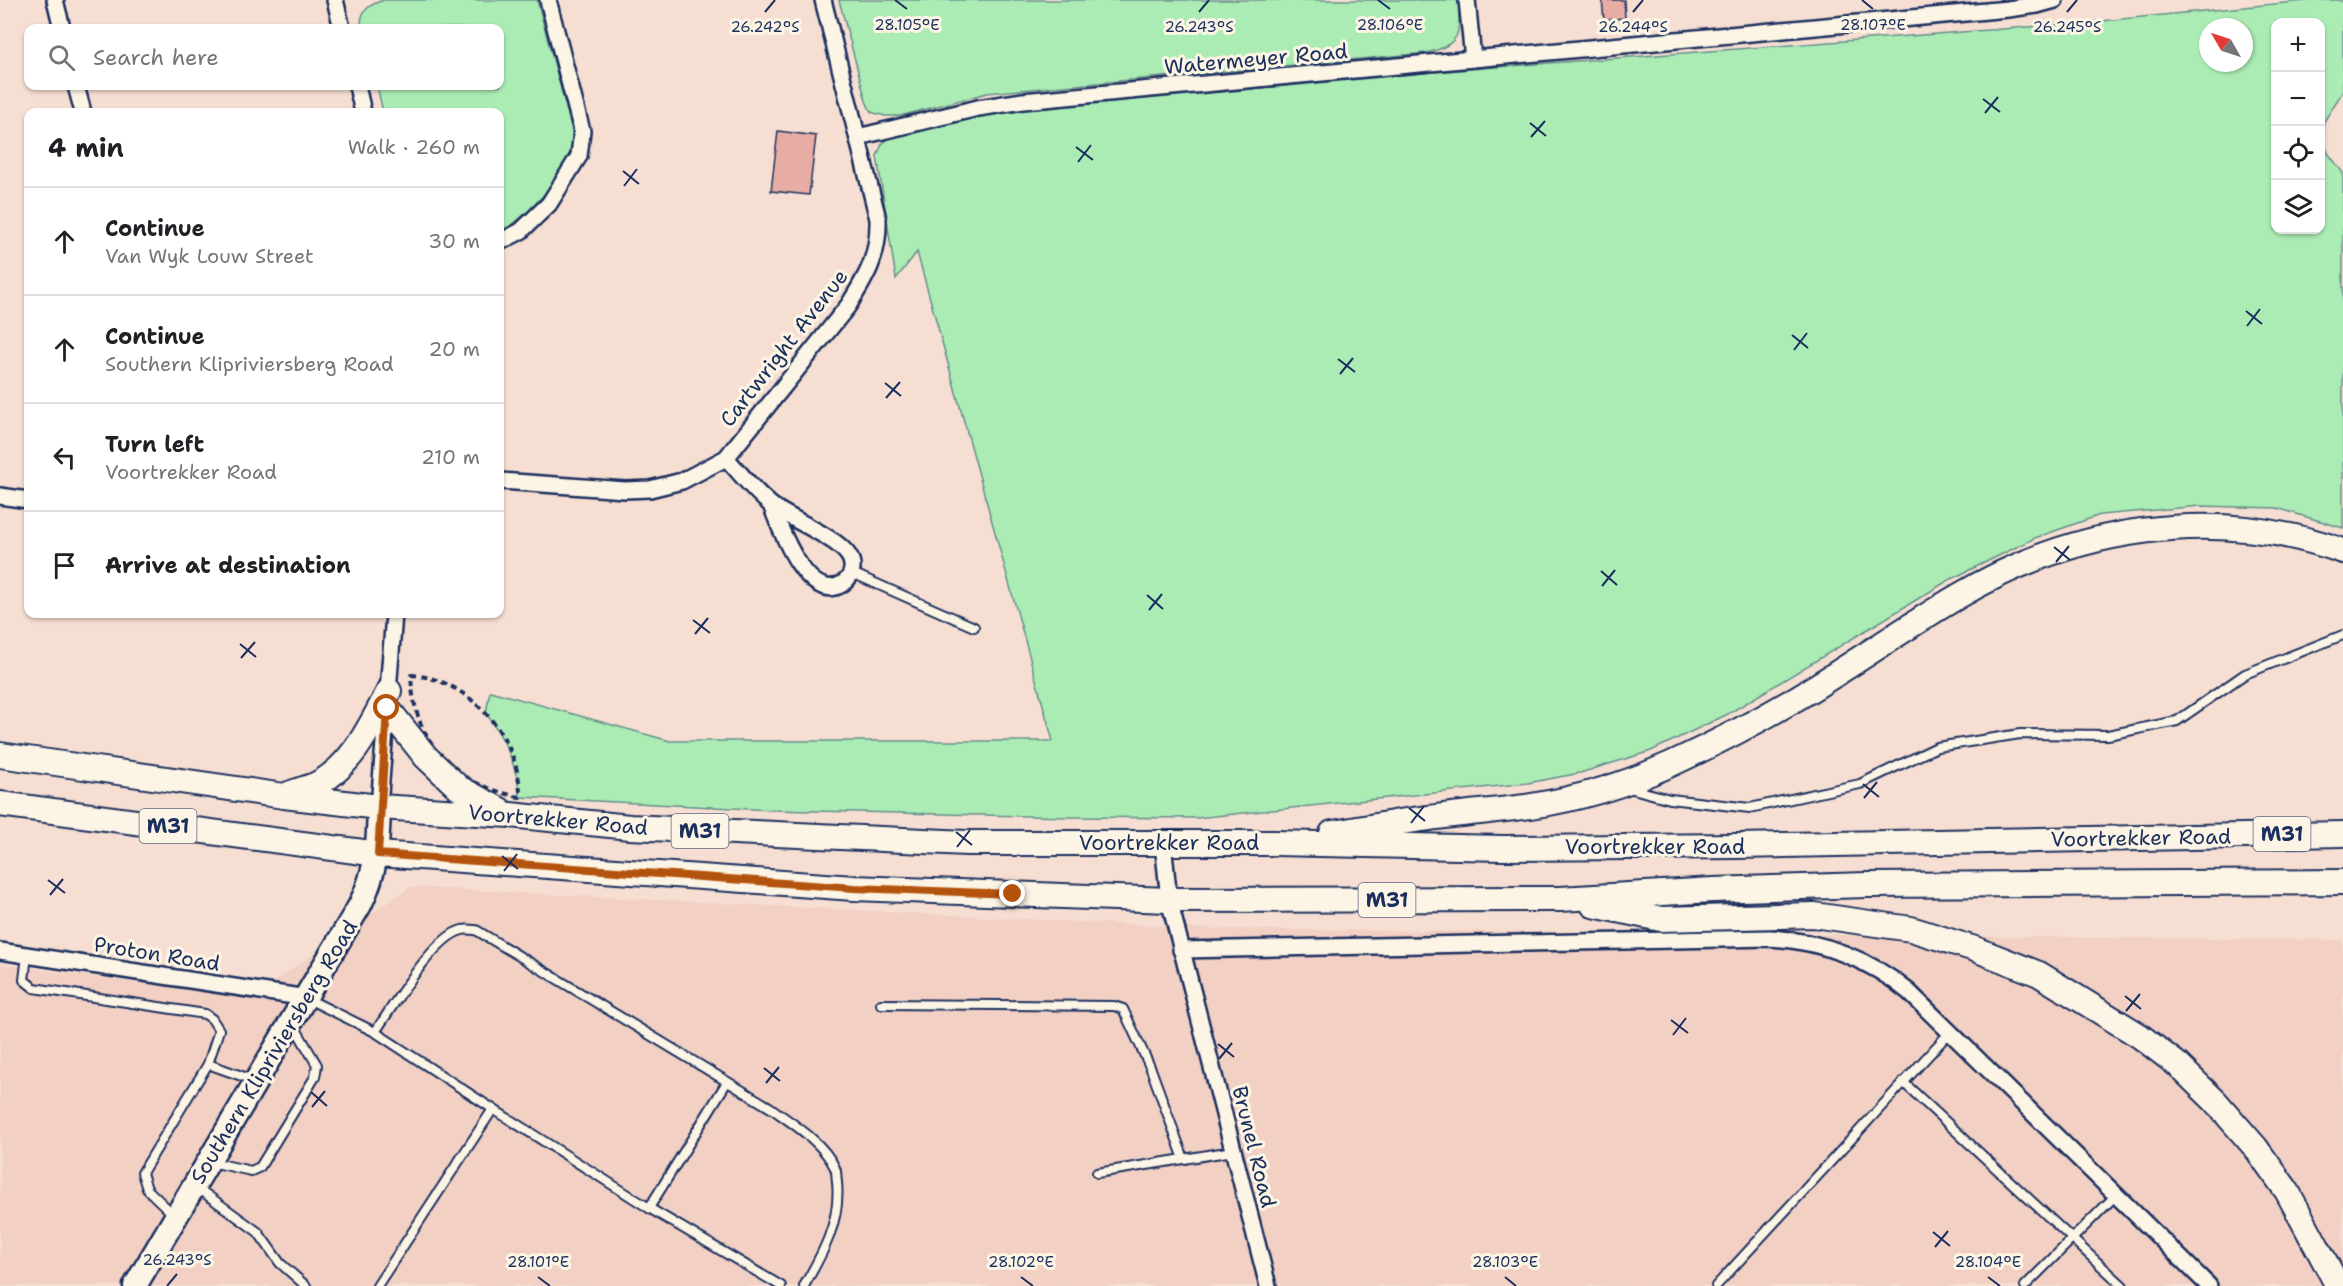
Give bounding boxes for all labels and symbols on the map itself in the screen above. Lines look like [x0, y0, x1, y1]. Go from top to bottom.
text: 28.105°E [874, 15, 940, 35]
text: 28.106°E [1357, 15, 1423, 35]
text: 28.107°E [1840, 15, 1906, 35]
text: 26.242°S [730, 17, 800, 37]
text: 26.243°S [1164, 17, 1234, 37]
text: 26.244°S [1598, 17, 1668, 37]
text: 26.245°S [2033, 17, 2101, 37]
north arrow [2199, 18, 2253, 72]
street label: Watermeyer Road [1163, 37, 1349, 81]
street label: Cartwright Avenue [714, 263, 854, 433]
route start [373, 694, 399, 720]
street label: Voortrekker Road [467, 798, 649, 842]
road number: M31 [140, 809, 196, 843]
road number: M31 [672, 814, 728, 848]
road number: M31 [2254, 817, 2310, 851]
street label: Voortrekker Road [2050, 822, 2232, 854]
street label: Voortrekker Road [1079, 829, 1259, 857]
street label: Voortrekker Road [1565, 833, 1745, 861]
route end [999, 880, 1025, 906]
road number: M31 [1358, 883, 1416, 917]
street label: Southern Klipriviersberg Road [184, 915, 364, 1189]
street label: Proton Road [92, 930, 222, 978]
street label: Brunel Road [1225, 1083, 1283, 1211]
text: 26.243°S [142, 1250, 212, 1270]
text: 28.101°E [507, 1252, 569, 1272]
text: 28.102°E [988, 1252, 1054, 1272]
text: 28.103°E [1472, 1252, 1538, 1272]
text: 28.104°E [1955, 1252, 2021, 1272]

